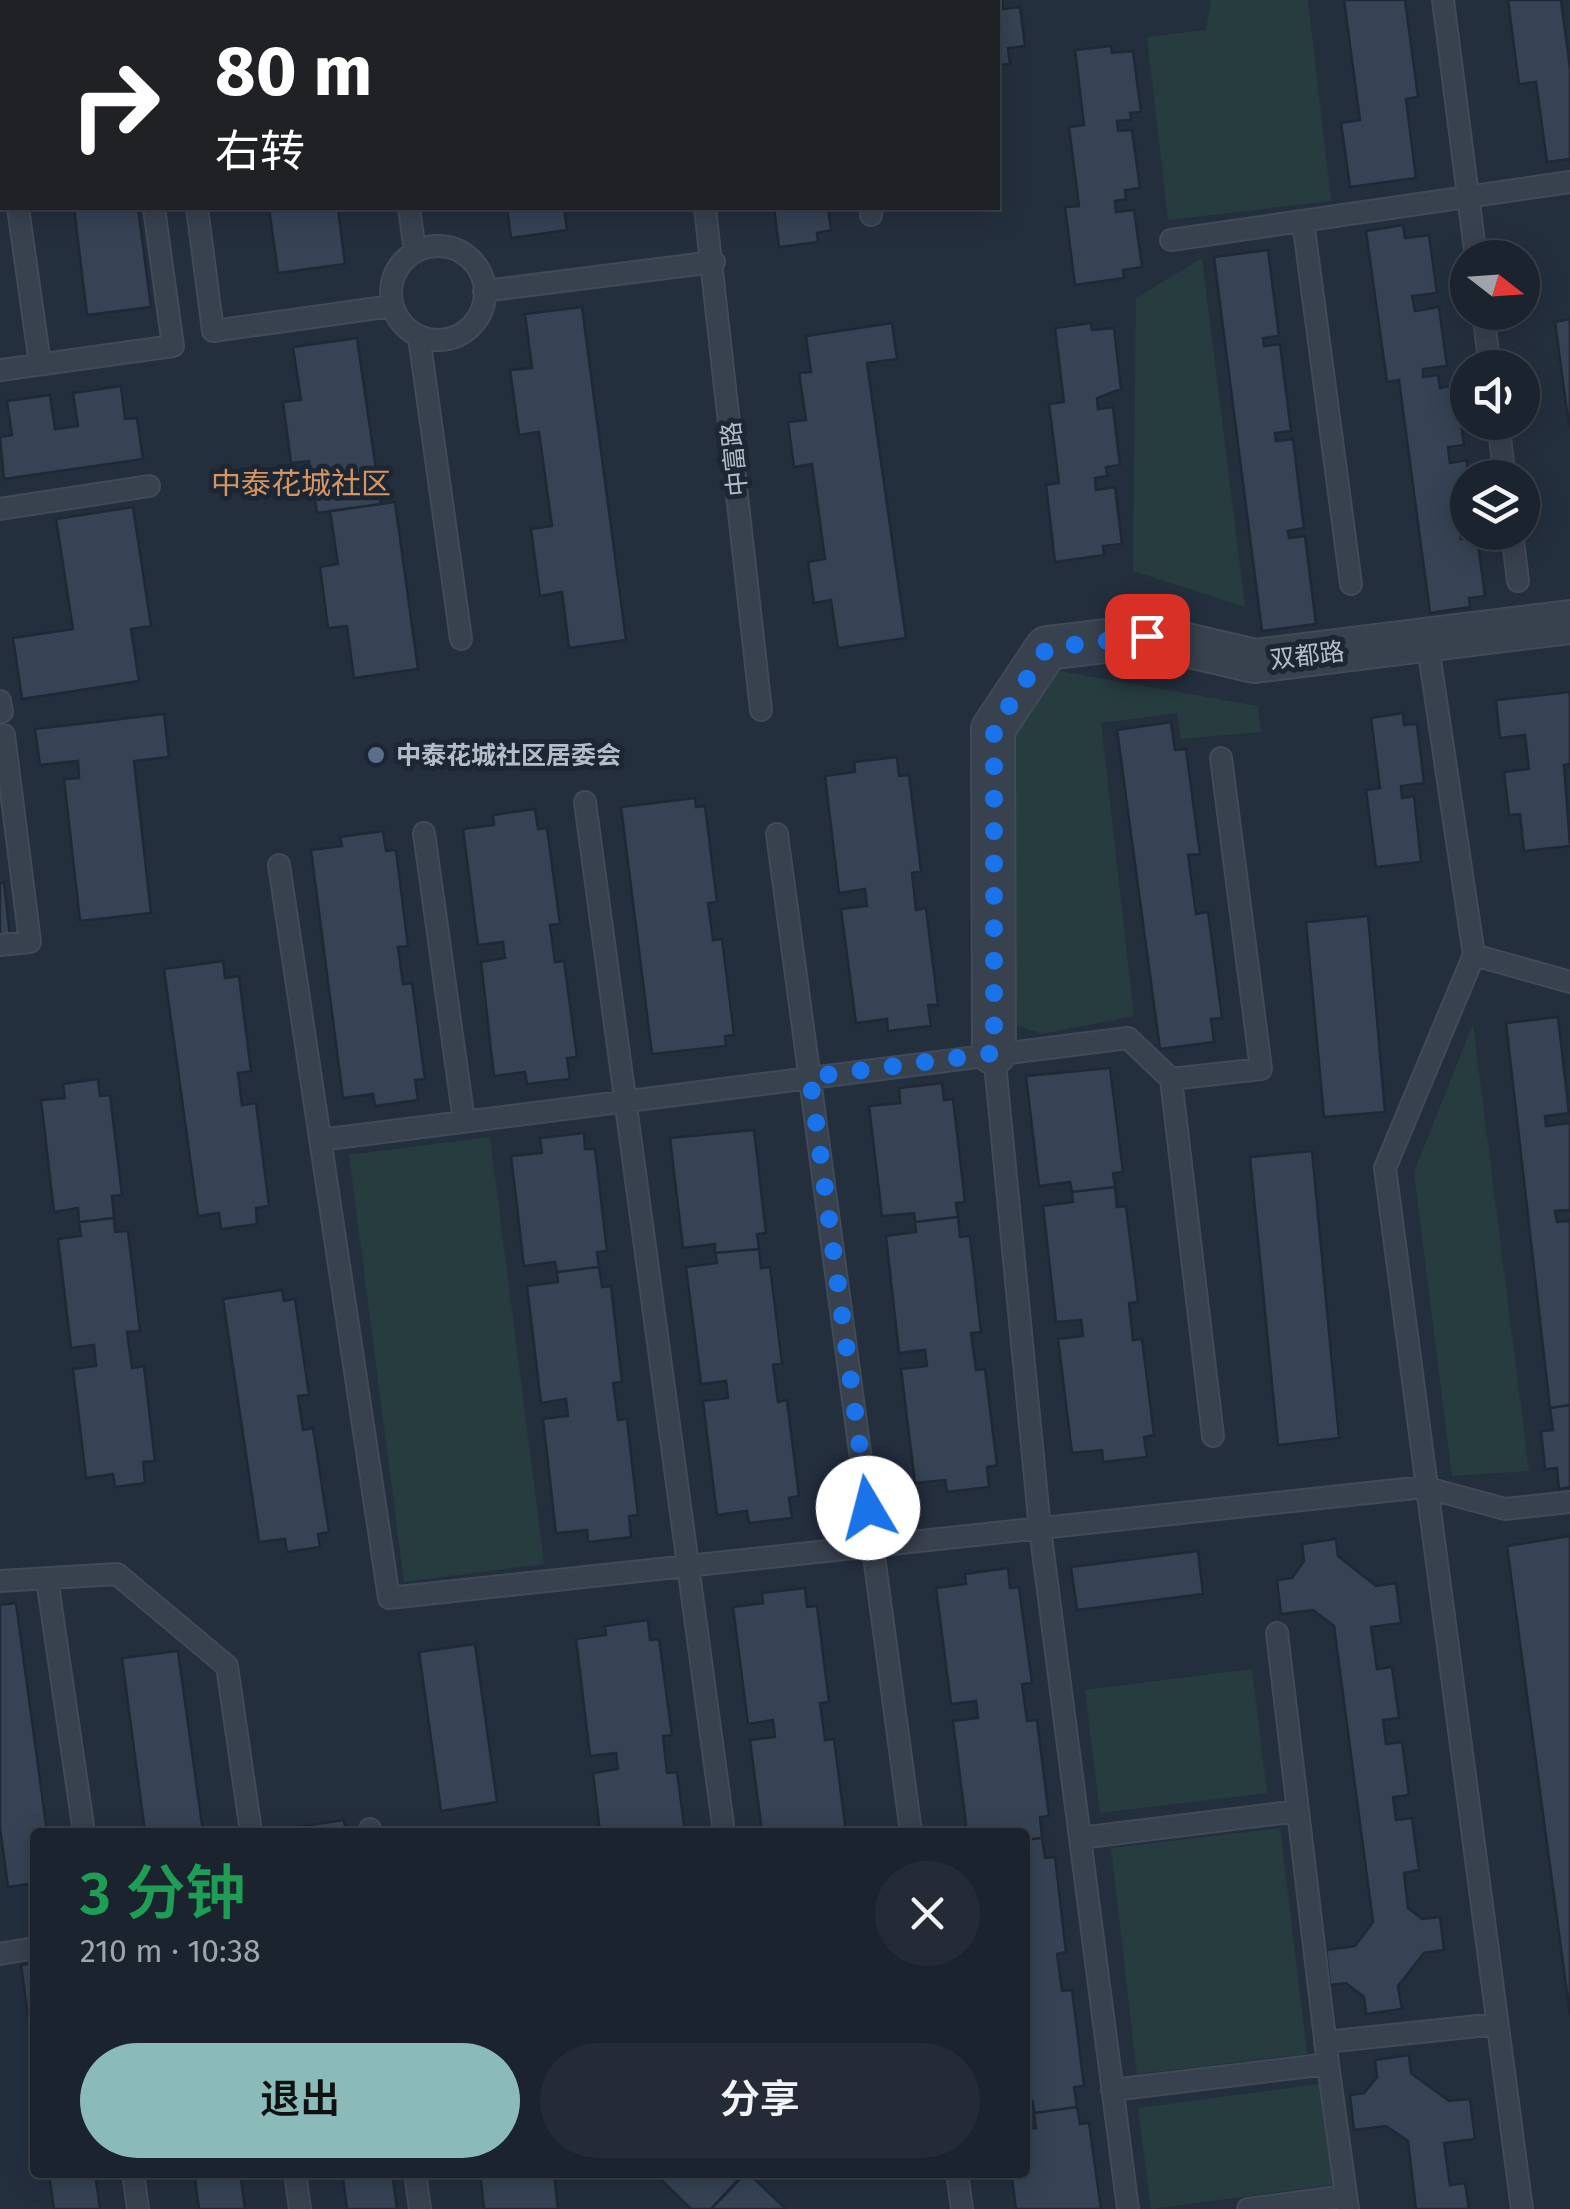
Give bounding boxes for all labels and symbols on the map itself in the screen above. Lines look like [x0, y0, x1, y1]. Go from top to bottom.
north arrow [1450, 240, 1540, 330]
street label: 中富路 [716, 420, 754, 498]
district label: 中泰花城社区 [211, 466, 391, 502]
pin [1105, 594, 1190, 679]
street label: 双都路 [1268, 637, 1346, 675]
place label: 中泰花城社区居委会 [396, 741, 621, 771]
marker: 中泰花城社区居委会 [365, 744, 387, 766]
position arrow [816, 1456, 920, 1560]

